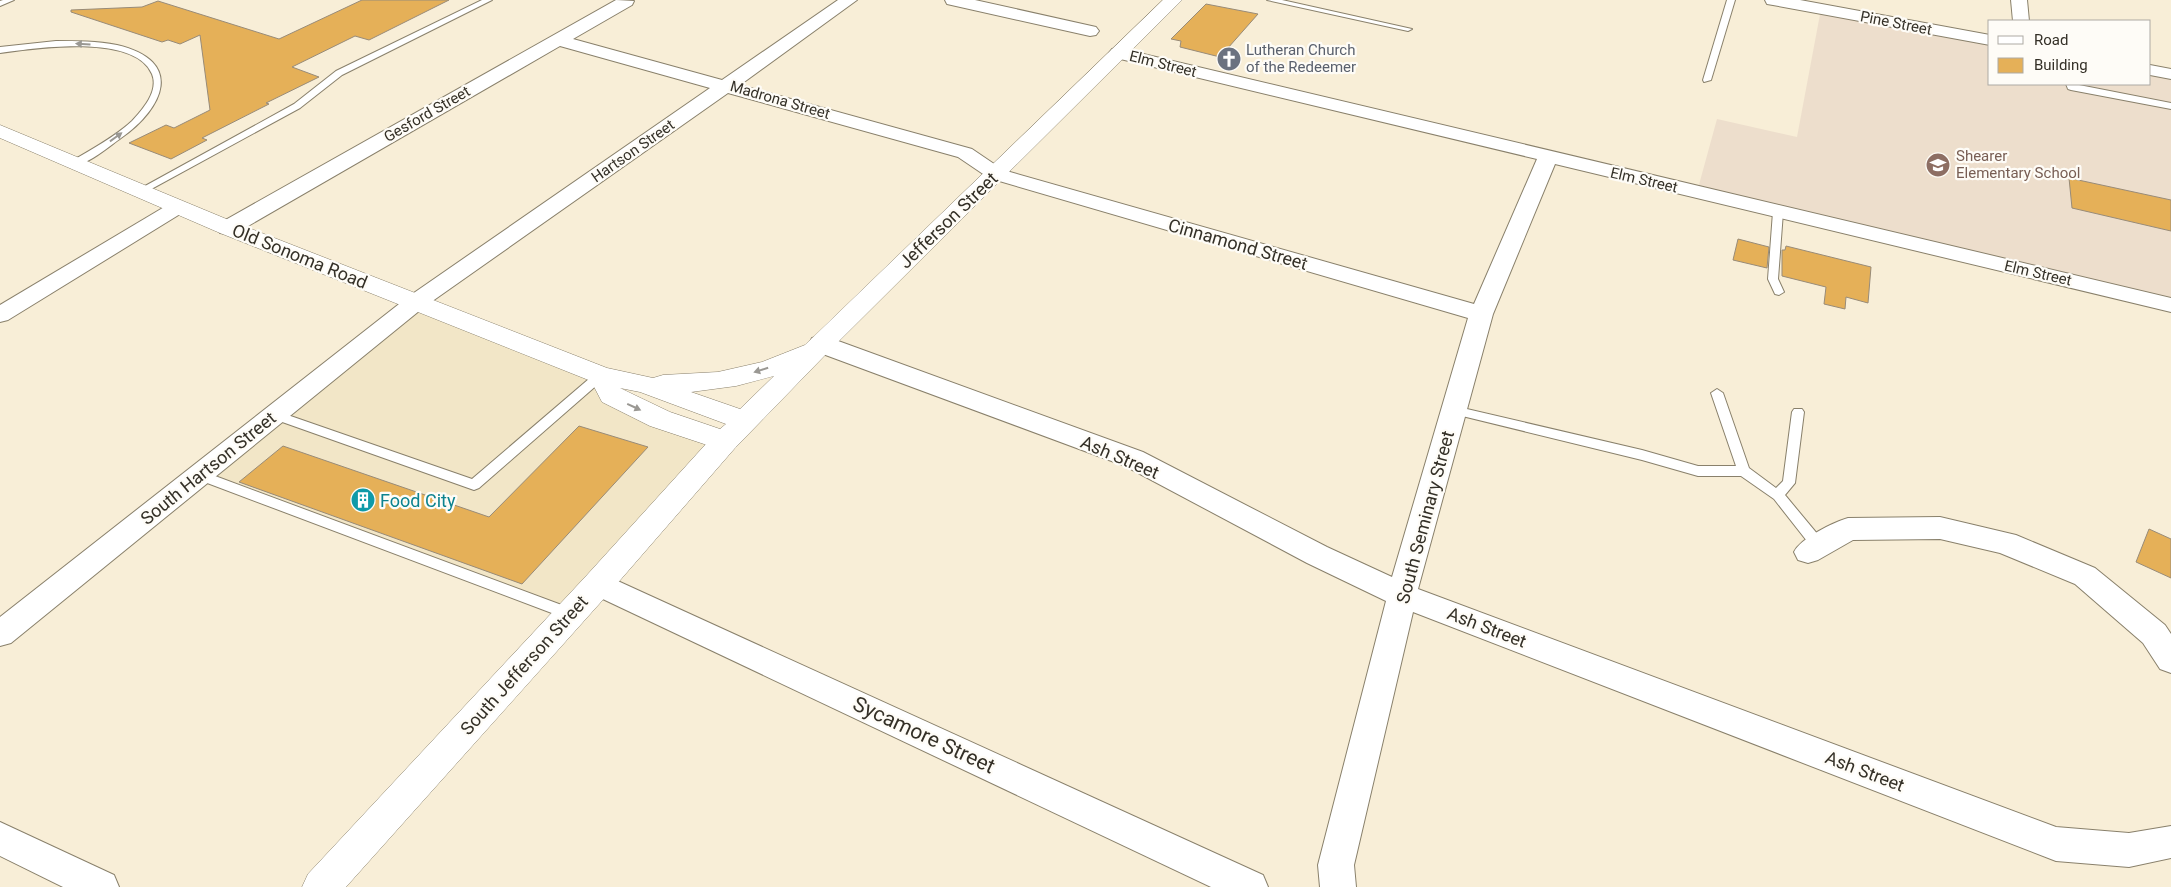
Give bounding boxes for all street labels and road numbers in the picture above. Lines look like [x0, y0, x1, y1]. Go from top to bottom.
street label: Pine Street [1859, 7, 1933, 39]
street label: Elm Street [1128, 47, 1199, 81]
street label: Madrona Street [728, 77, 832, 123]
street label: Gesford Street [381, 82, 473, 146]
street label: Hartson Street [588, 116, 678, 186]
street label: Elm Street [1609, 164, 1680, 197]
street label: Jefferson Street [894, 168, 1002, 272]
street label: Cinnamond Street [1166, 214, 1310, 274]
street label: Old Sonoma Road [229, 219, 371, 293]
street label: Elm Street [2003, 257, 2074, 290]
street label: South Hartson Street [136, 407, 280, 529]
street label: South Seminary Street [1392, 428, 1458, 606]
street label: Ash Street [1078, 431, 1162, 483]
street label: South Jefferson Street [456, 591, 592, 739]
street label: Ash Street [1445, 602, 1530, 652]
street label: Sycamore Street [849, 692, 999, 778]
street label: Ash Street [1823, 746, 1908, 796]

